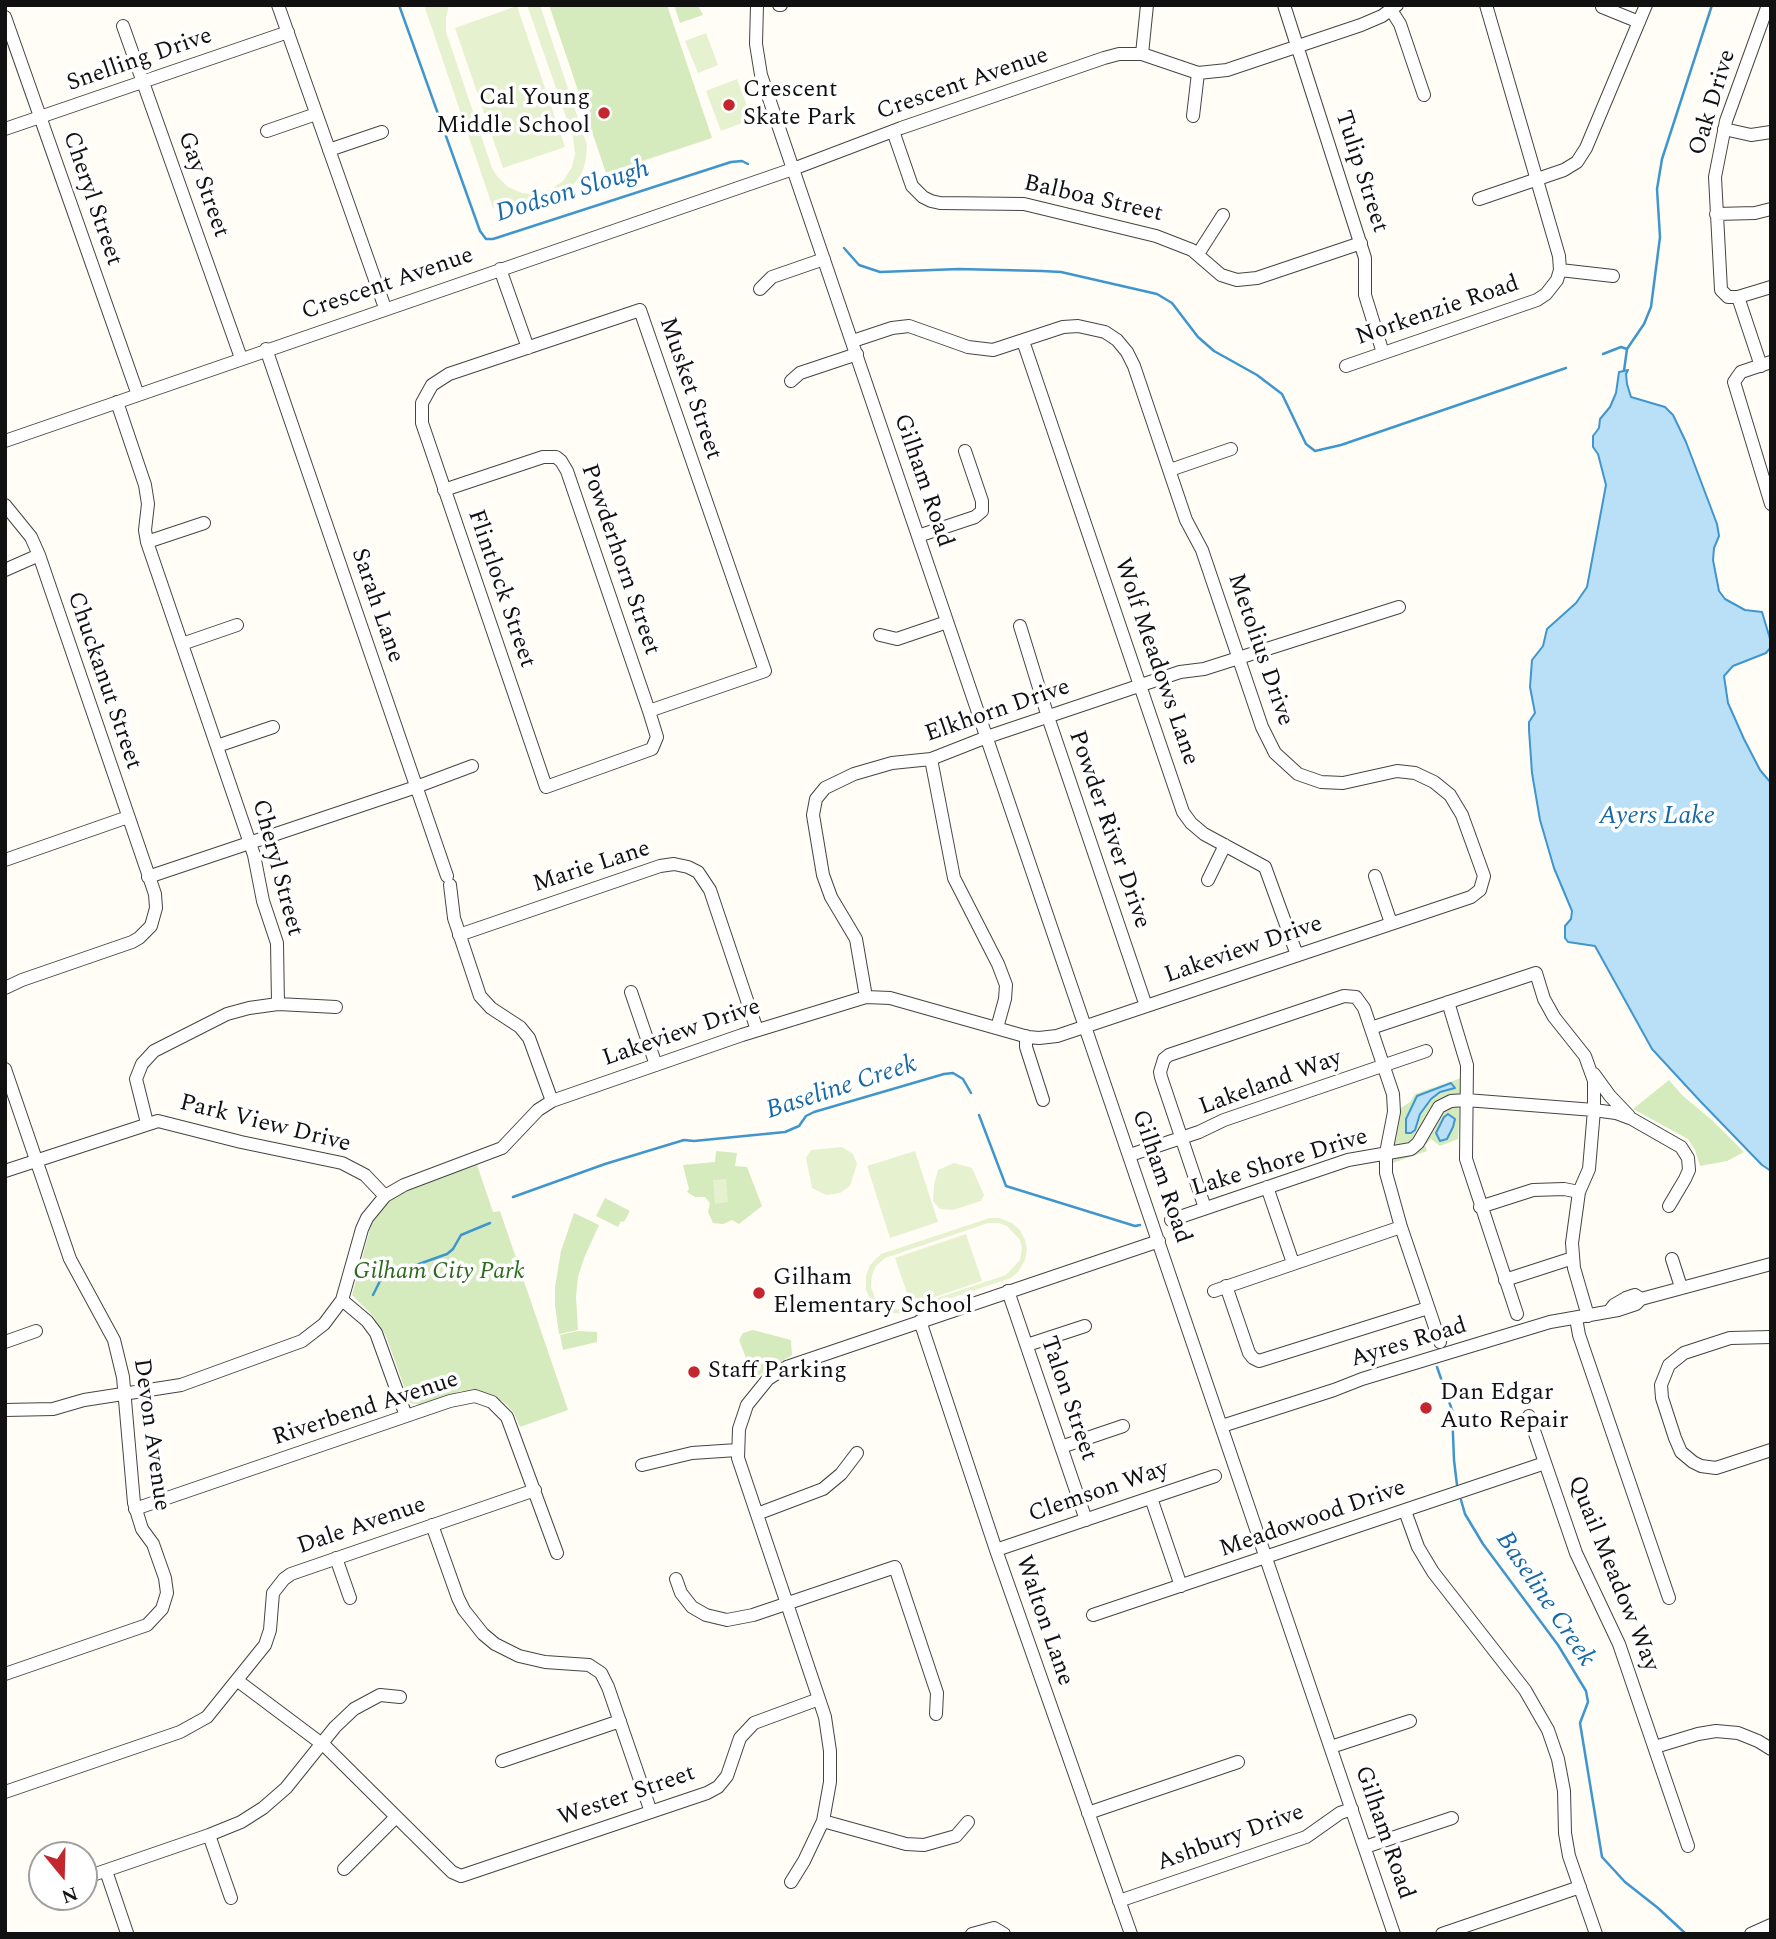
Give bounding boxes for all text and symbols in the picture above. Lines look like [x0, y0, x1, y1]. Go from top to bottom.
street label: Snelling Drive [64, 23, 216, 99]
street label: Crescent Avenue [873, 42, 1053, 128]
street label: Oak Drive [1684, 47, 1744, 159]
place label: Crescent Skate Park [743, 77, 856, 133]
place label: Cal Young Middle School [436, 85, 590, 141]
marker: Crescent Skate Park [721, 97, 737, 113]
marker: Cal Young Middle School [596, 105, 612, 121]
street label: Tulip Street [1327, 107, 1393, 237]
street label: Cheryl Street [55, 128, 127, 270]
street label: Gay Street [170, 128, 234, 242]
water label: Dodson Slough [493, 155, 653, 231]
street label: Balboa Street [1021, 170, 1165, 230]
street label: Crescent Avenue [298, 242, 478, 328]
street label: Norkenzie Road [1353, 271, 1523, 353]
street label: Musket Street [651, 314, 727, 464]
street label: Gilham Road [886, 410, 958, 552]
street label: Powderhorn Street [573, 461, 665, 659]
street label: Flintlock Street [459, 506, 541, 672]
street label: Sarah Lane [343, 545, 409, 667]
street label: Wolf Meadows Lane [1106, 555, 1204, 769]
street label: Metolius Drive [1219, 570, 1299, 730]
street label: Chuckanut Street [59, 588, 147, 774]
street label: Elkhorn Drive [922, 674, 1074, 750]
street label: Powder River Drive [1061, 727, 1155, 933]
street label: Cheryl Street [244, 797, 308, 939]
water label: Ayers Lake [1599, 802, 1715, 834]
street label: Marie Lane [530, 835, 654, 901]
street label: Lakeview Drive [1161, 911, 1327, 991]
street label: Lakeview Drive [599, 994, 765, 1074]
street label: Lakeland Way [1196, 1045, 1346, 1123]
water label: Baseline Creek [763, 1050, 921, 1128]
street label: Park View Drive [177, 1090, 353, 1160]
street label: Gilham Road [1124, 1106, 1196, 1248]
street label: Lake Shore Drive [1188, 1123, 1372, 1205]
park label: Gilham City Park [353, 1259, 525, 1287]
place label: Gilham Elementary School [773, 1265, 973, 1321]
marker: Gilham Elementary School [751, 1285, 767, 1301]
street label: Ayres Road [1347, 1313, 1471, 1375]
street label: Talon Street [1032, 1333, 1102, 1465]
street label: Devon Avenue [125, 1357, 175, 1513]
place label: Staff Parking [708, 1358, 847, 1386]
marker: Staff Parking [686, 1364, 702, 1380]
street label: Riverbend Avenue [269, 1366, 463, 1454]
place label: Dan Edgar Auto Repair [1440, 1380, 1568, 1436]
marker: Dan Edgar Auto Repair [1418, 1400, 1434, 1416]
street label: Clemson Way [1025, 1456, 1173, 1530]
street label: Quail Meadow Way [1560, 1472, 1664, 1676]
street label: Meadowood Drive [1216, 1475, 1410, 1565]
street label: Dale Avenue [294, 1492, 430, 1562]
water label: Baseline Creek [1487, 1526, 1601, 1674]
street label: Walton Lane [1007, 1552, 1079, 1690]
street label: Wester Street [555, 1760, 699, 1834]
street label: Gilham Road [1347, 1762, 1419, 1904]
street label: Ashbury Drive [1153, 1799, 1309, 1879]
north arrow [28, 1841, 98, 1911]
text: N [57, 1878, 81, 1911]

